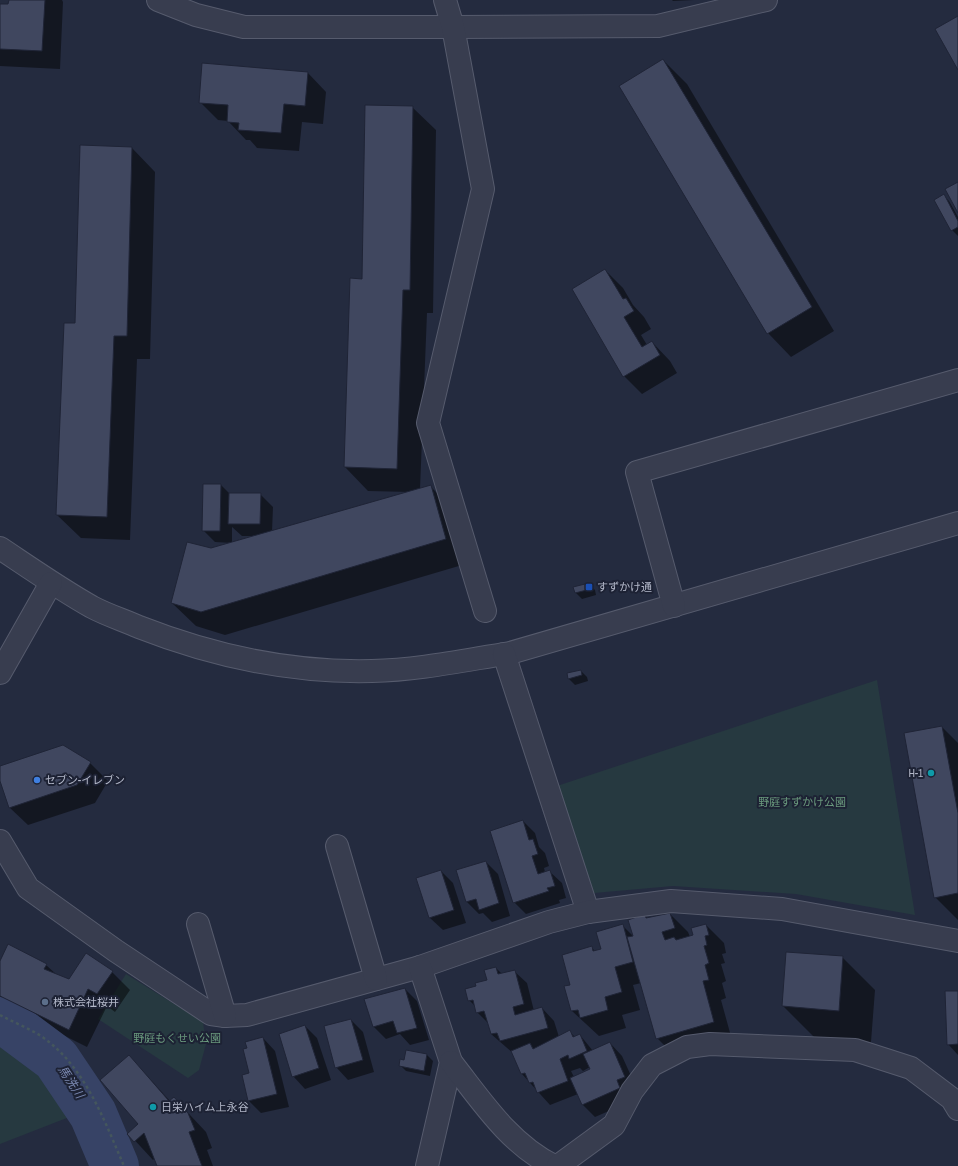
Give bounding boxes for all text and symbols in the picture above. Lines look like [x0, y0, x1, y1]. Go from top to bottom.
place label: すずかけ通 [597, 580, 652, 594]
marker: すずかけ通 [584, 582, 594, 592]
place label: H-1 [908, 766, 923, 780]
marker: H-1 [926, 768, 936, 778]
place label: セブン-イレブン [45, 773, 125, 787]
marker: セブン-イレブン [32, 775, 42, 785]
park label: 野庭すずかけ公園 [758, 795, 846, 809]
place label: 株式会社桜井 [53, 995, 119, 1009]
marker: 株式会社桜井 [40, 997, 50, 1007]
park label: 野庭もくせい公園 [133, 1031, 221, 1045]
water label: 馬洗川 [54, 1063, 89, 1103]
place label: 日栄ハイム上永谷 [161, 1100, 249, 1114]
marker: 日栄ハイム上永谷 [148, 1102, 158, 1112]

